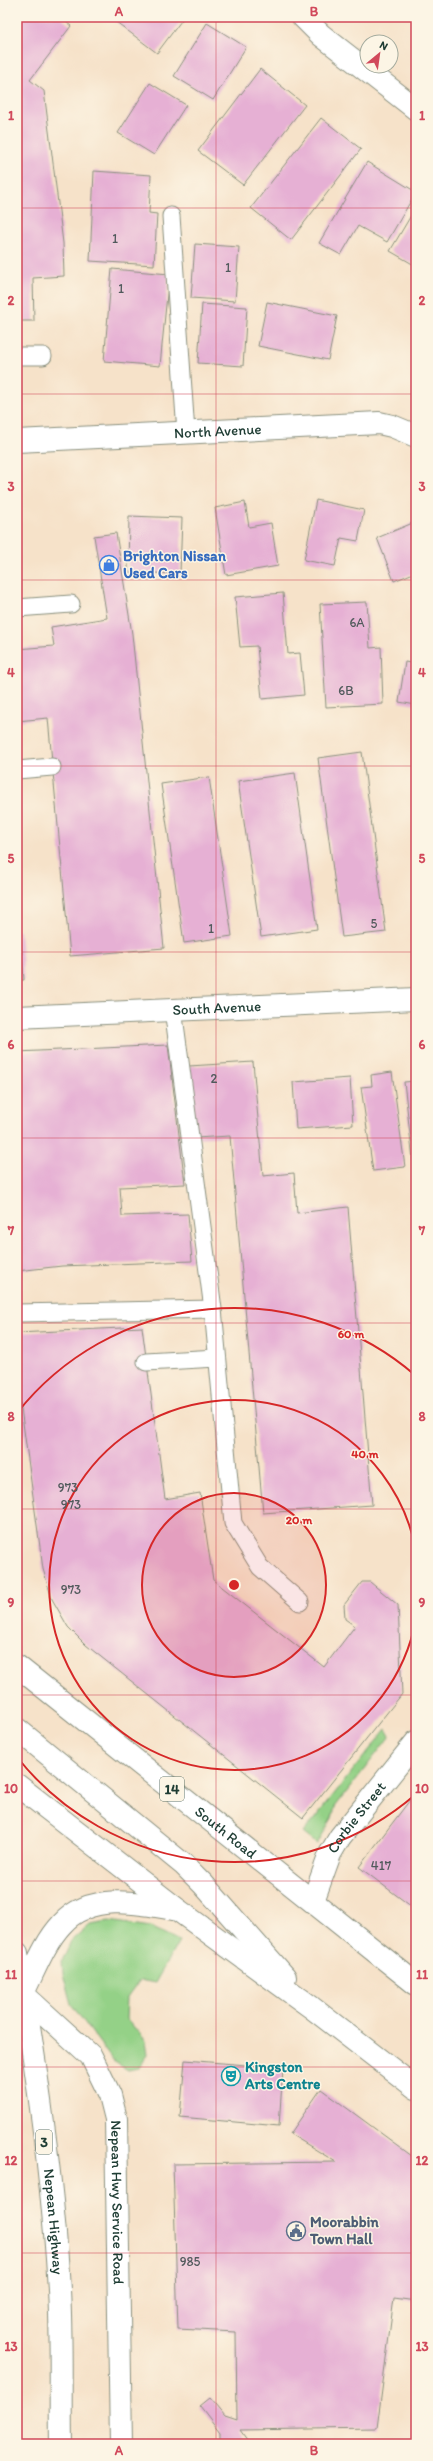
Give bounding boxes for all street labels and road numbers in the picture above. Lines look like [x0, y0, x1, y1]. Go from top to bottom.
street label: North Avenue [173, 420, 262, 442]
street label: South Avenue [172, 997, 262, 1019]
road number: 14 [160, 1777, 184, 1801]
street label: Corbie Street [323, 1778, 390, 1857]
street label: South Road [191, 1802, 260, 1862]
street label: Nepean Hwy Service Road [107, 2120, 128, 2285]
road number: 3 [36, 2130, 52, 2154]
street label: Nepean Highway [40, 2168, 67, 2275]

